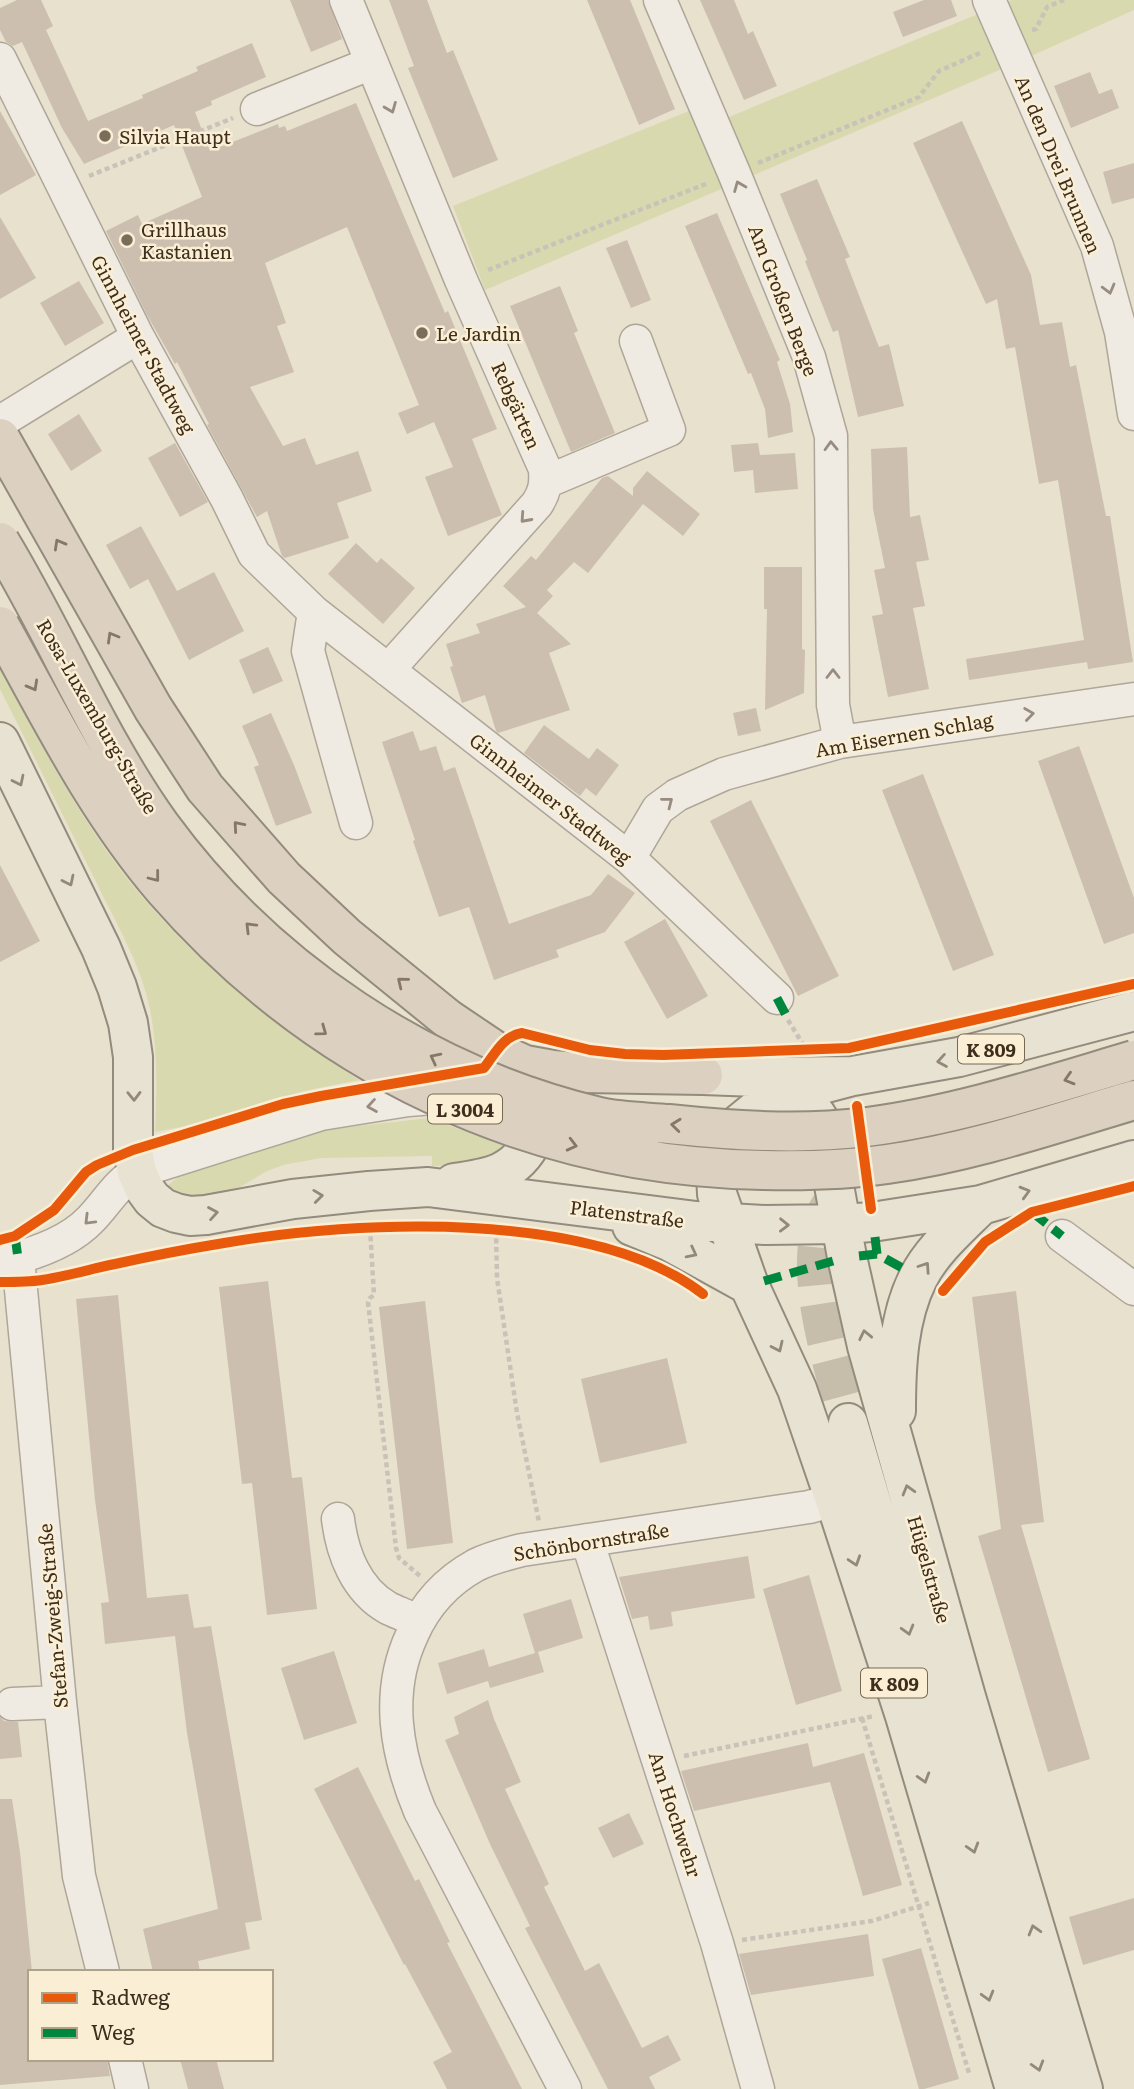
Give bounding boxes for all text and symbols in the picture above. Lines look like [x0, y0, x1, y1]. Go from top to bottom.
street label: An den Drei Brunnen [1009, 70, 1109, 258]
one-way arrow [382, 102, 396, 114]
place label: Silvia Haupt [119, 122, 231, 150]
marker: Silvia Haupt [97, 128, 113, 144]
one-way arrow [734, 181, 748, 193]
place label: Grillhaus Kastanien [141, 215, 232, 265]
street label: Am Großen Berge [742, 220, 826, 380]
marker: Grillhaus Kastanien [119, 232, 135, 248]
street label: Ginnheimer Stadtweg [85, 250, 203, 439]
one-way arrow [1101, 283, 1115, 295]
place label: Le Jardin [436, 319, 521, 347]
marker: Le Jardin [414, 325, 430, 341]
street label: Rebgärten [485, 357, 549, 453]
one-way arrow [823, 441, 838, 452]
one-way arrow [521, 510, 533, 523]
one-way arrow [54, 539, 67, 551]
street label: Rosa-Luxemburg-Straße [31, 613, 165, 819]
one-way arrow [107, 632, 120, 645]
one-way arrow [825, 668, 841, 679]
one-way arrow [25, 678, 38, 691]
street label: Am Eisernen Schlag [813, 704, 996, 763]
one-way arrow [1023, 707, 1035, 722]
street label: Ginnheimer Stadtweg [464, 726, 638, 871]
one-way arrow [11, 774, 25, 786]
one-way arrow [660, 798, 672, 811]
one-way arrow [234, 821, 246, 834]
one-way arrow [147, 870, 160, 882]
one-way arrow [60, 874, 74, 886]
one-way arrow [246, 922, 259, 935]
one-way arrow [398, 978, 411, 990]
one-way arrow [314, 1023, 327, 1035]
road number: K 809 [958, 1034, 1024, 1064]
one-way arrow [430, 1052, 442, 1066]
one-way arrow [936, 1052, 948, 1067]
one-way arrow [1063, 1071, 1075, 1086]
one-way arrow [126, 1091, 142, 1102]
road number: L 3004 [428, 1094, 502, 1124]
one-way arrow [366, 1098, 378, 1113]
one-way arrow [670, 1118, 681, 1133]
one-way arrow [566, 1137, 578, 1151]
one-way arrow [1019, 1186, 1031, 1201]
one-way arrow [312, 1189, 324, 1204]
street label: Platenstraße [568, 1192, 686, 1234]
one-way arrow [207, 1206, 219, 1221]
one-way arrow [84, 1211, 97, 1224]
one-way arrow [779, 1217, 790, 1233]
one-way arrow [685, 1244, 697, 1258]
one-way arrow [917, 1262, 929, 1275]
one-way arrow [858, 1329, 873, 1341]
one-way arrow [770, 1340, 784, 1352]
one-way arrow [902, 1484, 916, 1496]
street label: Hügelstraße [901, 1512, 959, 1627]
street label: Schönbornstraße [511, 1515, 671, 1567]
street label: Stefan-Zweig-Straße [30, 1522, 74, 1710]
one-way arrow [847, 1554, 861, 1566]
one-way arrow [900, 1623, 915, 1635]
road number: K 809 [861, 1668, 927, 1698]
street label: Am Hochwehr [642, 1747, 710, 1881]
one-way arrow [915, 1771, 930, 1783]
one-way arrow [965, 1841, 980, 1853]
one-way arrow [1028, 1924, 1043, 1936]
legend [28, 1970, 273, 2061]
text: Radweg [91, 1980, 170, 2011]
one-way arrow [980, 1990, 995, 2002]
text: Weg [91, 2015, 135, 2046]
one-way arrow [1029, 2059, 1044, 2071]

